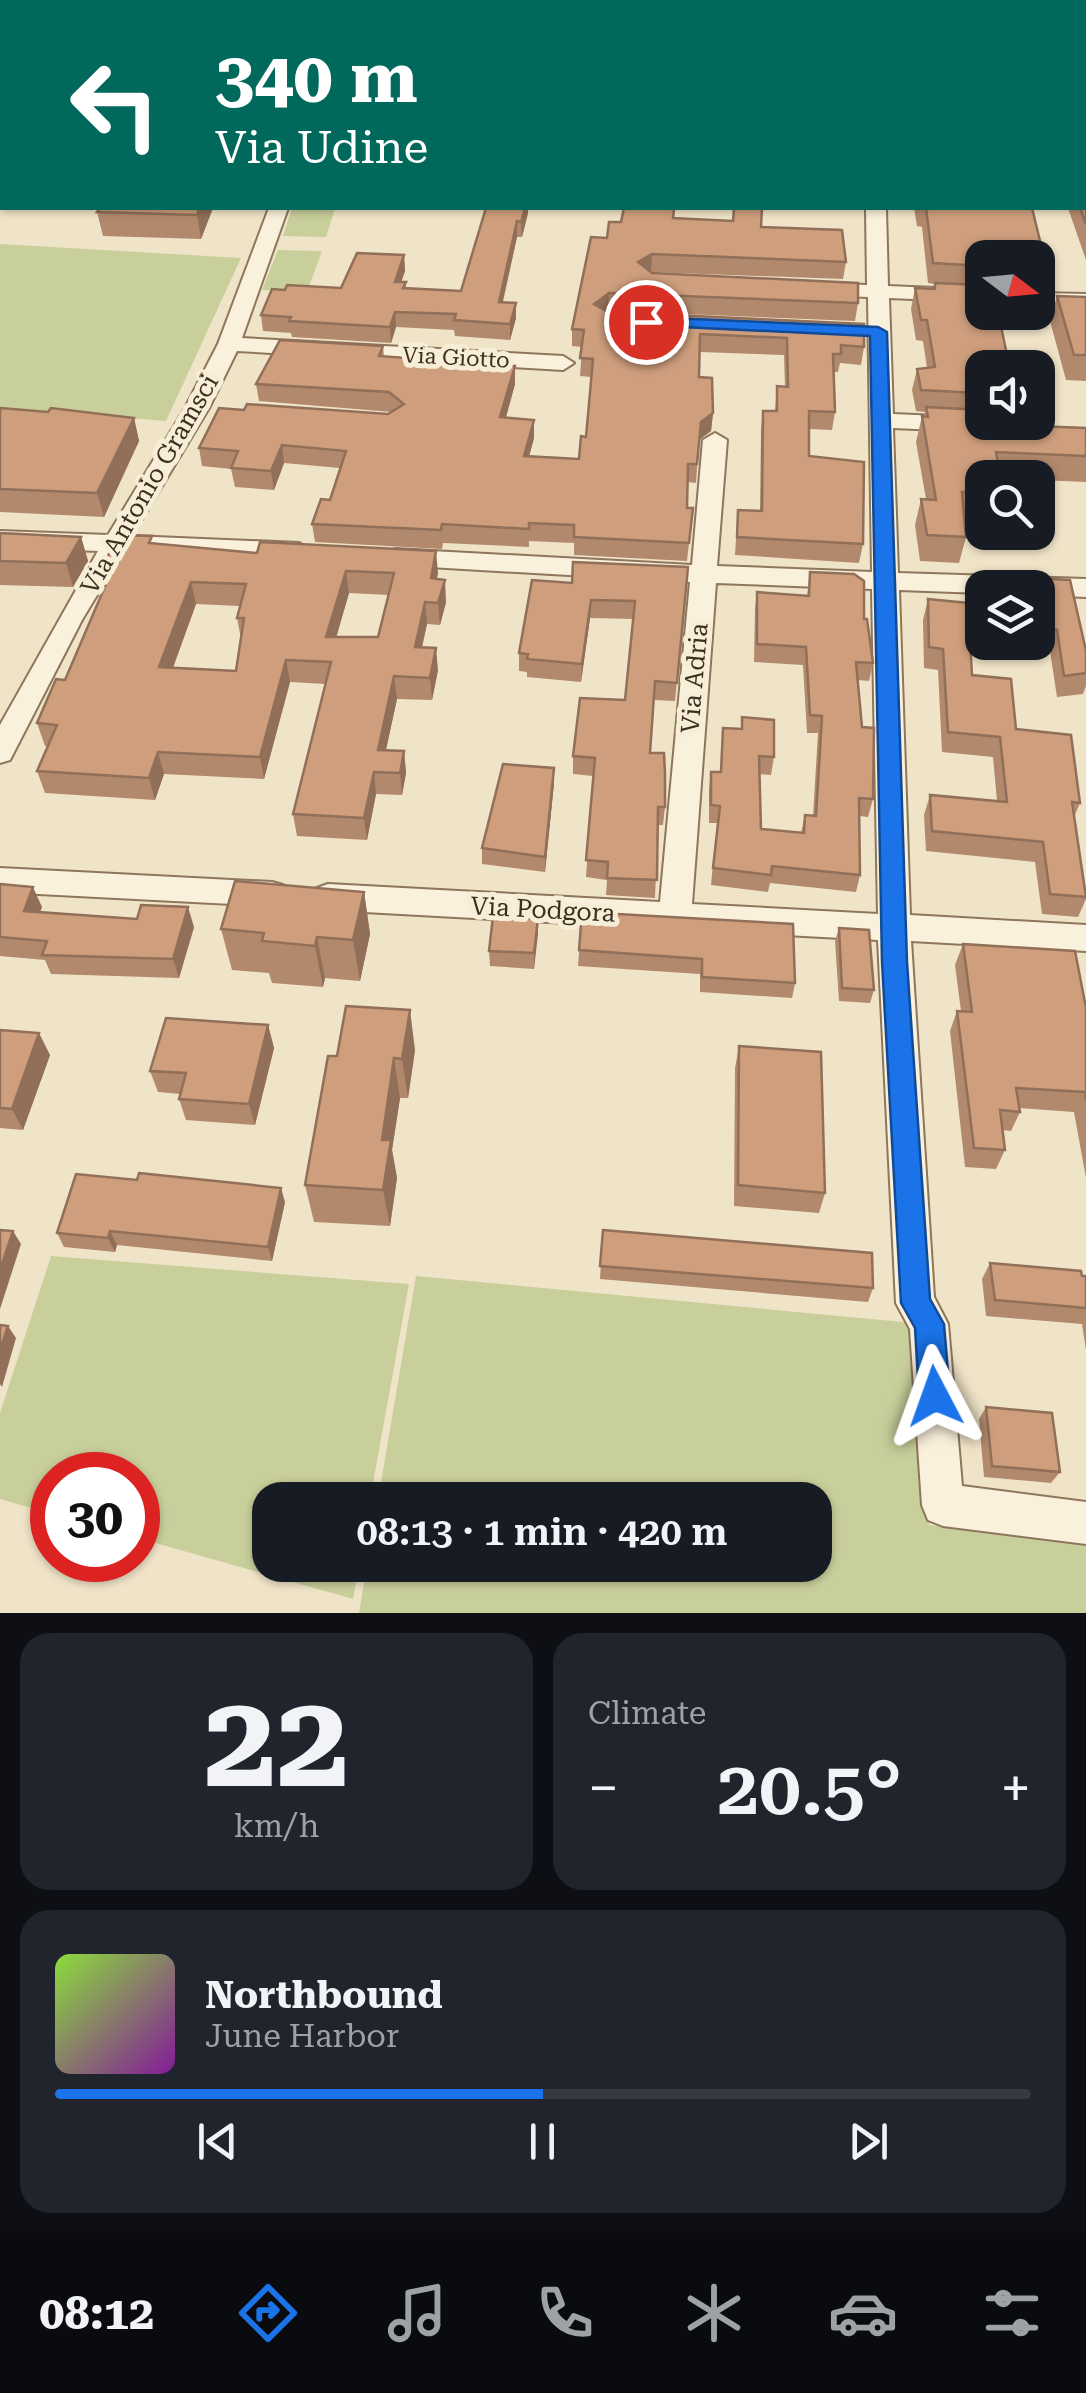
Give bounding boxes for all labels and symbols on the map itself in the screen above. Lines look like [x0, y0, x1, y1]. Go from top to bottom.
north arrow [965, 240, 1055, 330]
pin [604, 280, 689, 365]
street label: Via Giotto [402, 342, 510, 373]
street label: Via Antonio Gramsci [75, 369, 224, 599]
street label: Via Adria [675, 621, 714, 734]
street label: Via Podgora [470, 891, 616, 928]
position arrow [883, 1344, 987, 1448]
speed limit sign: 30 [30, 1452, 160, 1582]

